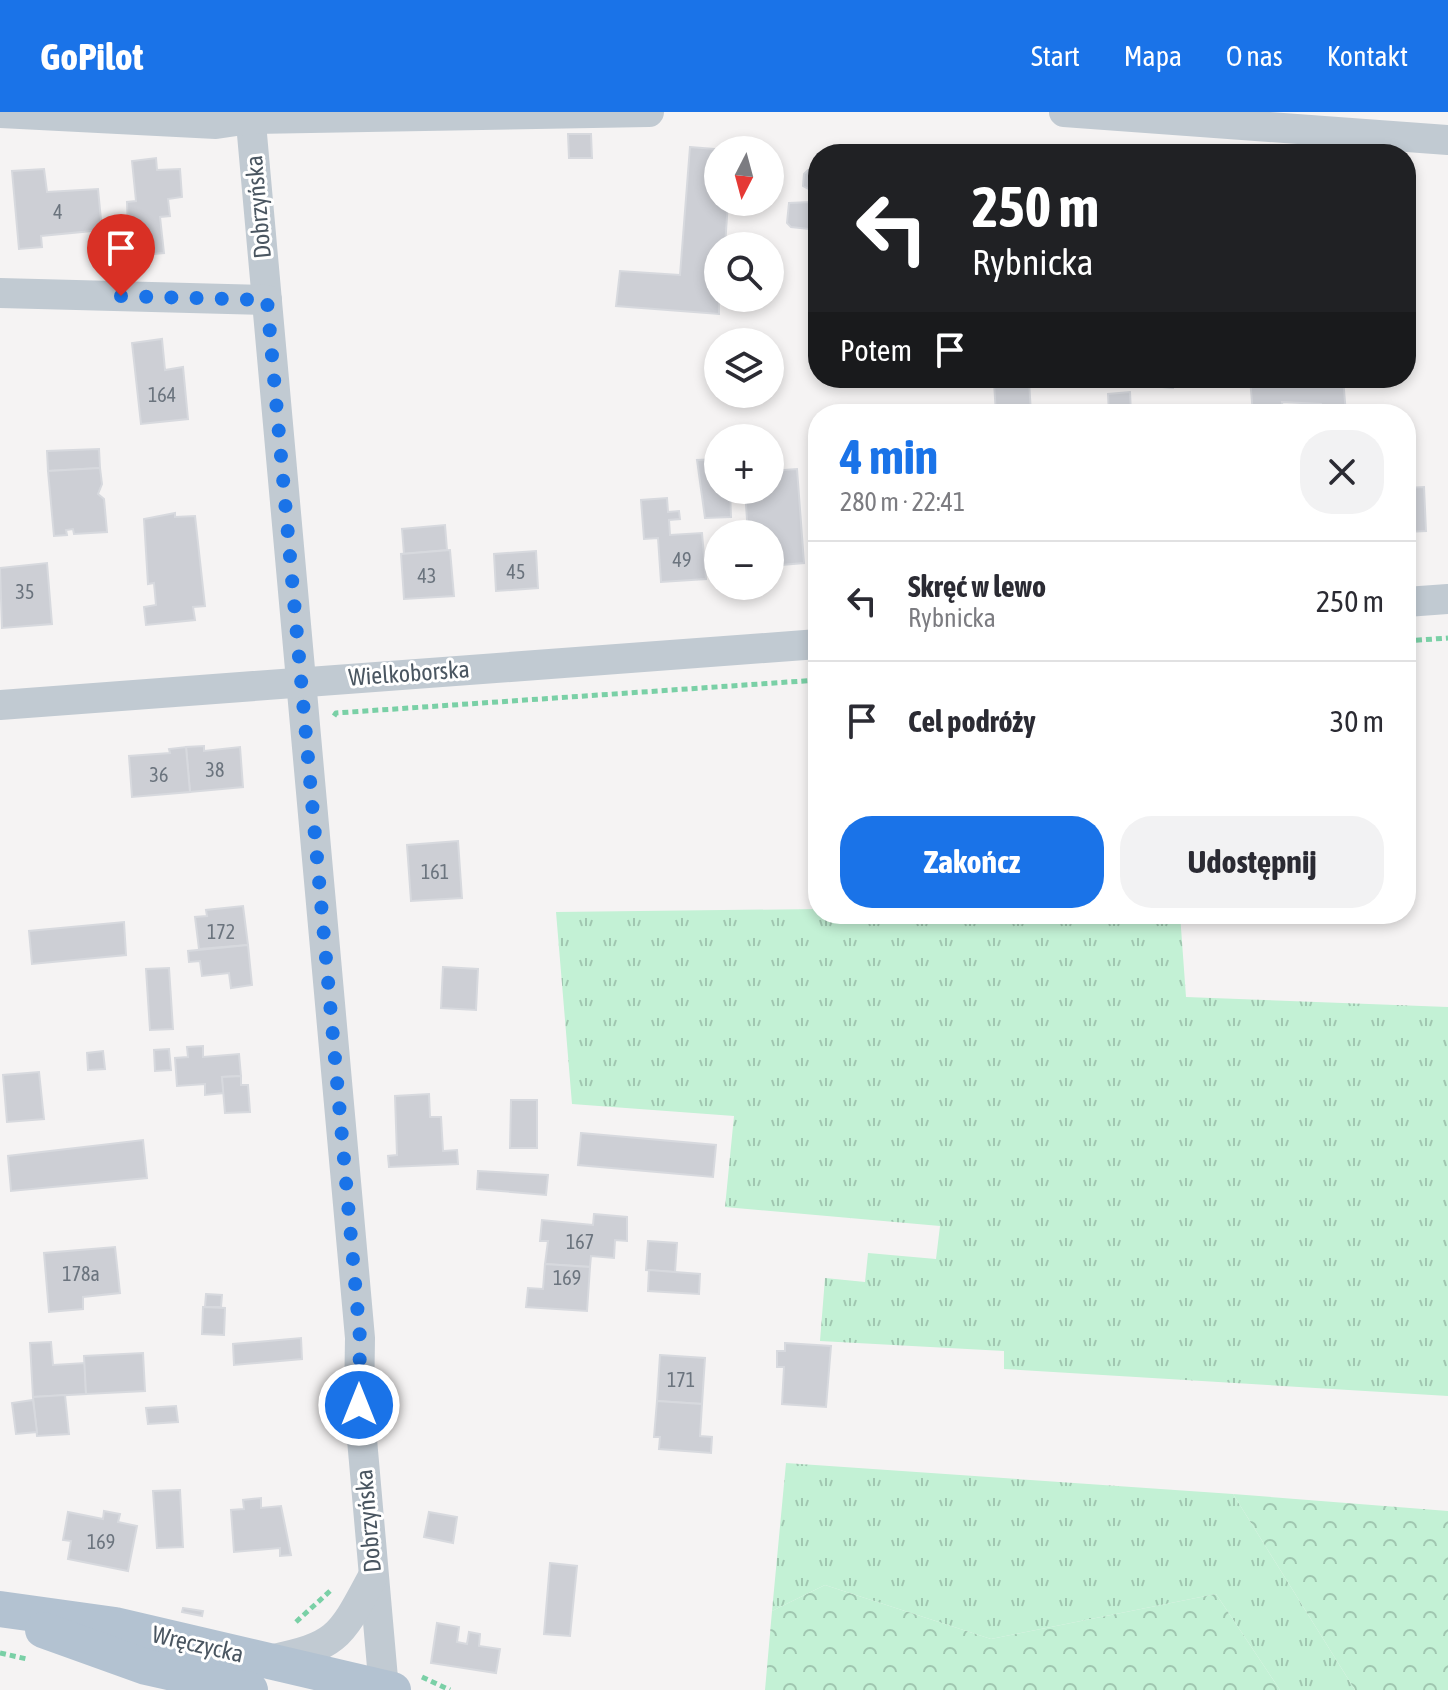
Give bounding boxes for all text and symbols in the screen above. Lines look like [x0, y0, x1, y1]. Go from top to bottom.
text: GoPilot [40, 35, 143, 78]
text: Start [1031, 40, 1080, 72]
text: Mapa [1124, 40, 1182, 72]
text: O nas [1226, 40, 1283, 72]
text: Kontakt [1327, 40, 1408, 72]
north arrow [704, 136, 784, 216]
map controls [704, 136, 784, 600]
street label: Dobrzyńska [240, 154, 276, 260]
text: 250 m [972, 175, 1099, 239]
icon: left [840, 176, 944, 280]
house number: 4 [53, 200, 63, 223]
pin [87, 214, 155, 296]
icon: arrive [99, 226, 143, 270]
button: search [704, 232, 784, 312]
text: Rybnicka [972, 241, 1094, 283]
button: layers [704, 328, 784, 408]
icon: arrive [928, 328, 972, 372]
text: Potem [840, 333, 912, 367]
house number: 164 [148, 383, 176, 406]
button: + [704, 424, 784, 504]
text: 4 min [840, 429, 938, 484]
button: close [1300, 430, 1384, 514]
text: 280 m · 22:41 [840, 487, 965, 517]
button: − [704, 520, 784, 600]
house number: 49 [673, 548, 691, 571]
house number: 45 [507, 560, 525, 583]
house number: 43 [418, 564, 436, 587]
text: Skręć w lewo [908, 569, 1046, 603]
icon: left [840, 579, 884, 623]
house number: 35 [16, 580, 34, 603]
text: 250 m [1316, 584, 1384, 618]
text: Rybnicka [908, 603, 996, 633]
street label: Wielkoborska [347, 655, 471, 691]
icon: arrive [840, 699, 884, 743]
text: Cel podróży [908, 704, 1036, 738]
text: 30 m [1330, 704, 1384, 738]
house number: 38 [206, 758, 224, 781]
house number: 36 [150, 763, 168, 786]
button: Zakończ [840, 816, 1104, 908]
button: Udostępnij [1120, 816, 1384, 908]
house number: 161 [421, 860, 449, 883]
house number: 172 [207, 920, 235, 943]
house number: 167 [566, 1230, 594, 1253]
house number: 178a [62, 1262, 100, 1285]
house number: 169 [553, 1266, 581, 1289]
position arrow [317, 1363, 401, 1447]
house number: 171 [667, 1368, 695, 1391]
street label: Dobrzyńska [350, 1468, 386, 1574]
house number: 169 [87, 1530, 115, 1553]
street label: Wręczycka [150, 1620, 246, 1668]

